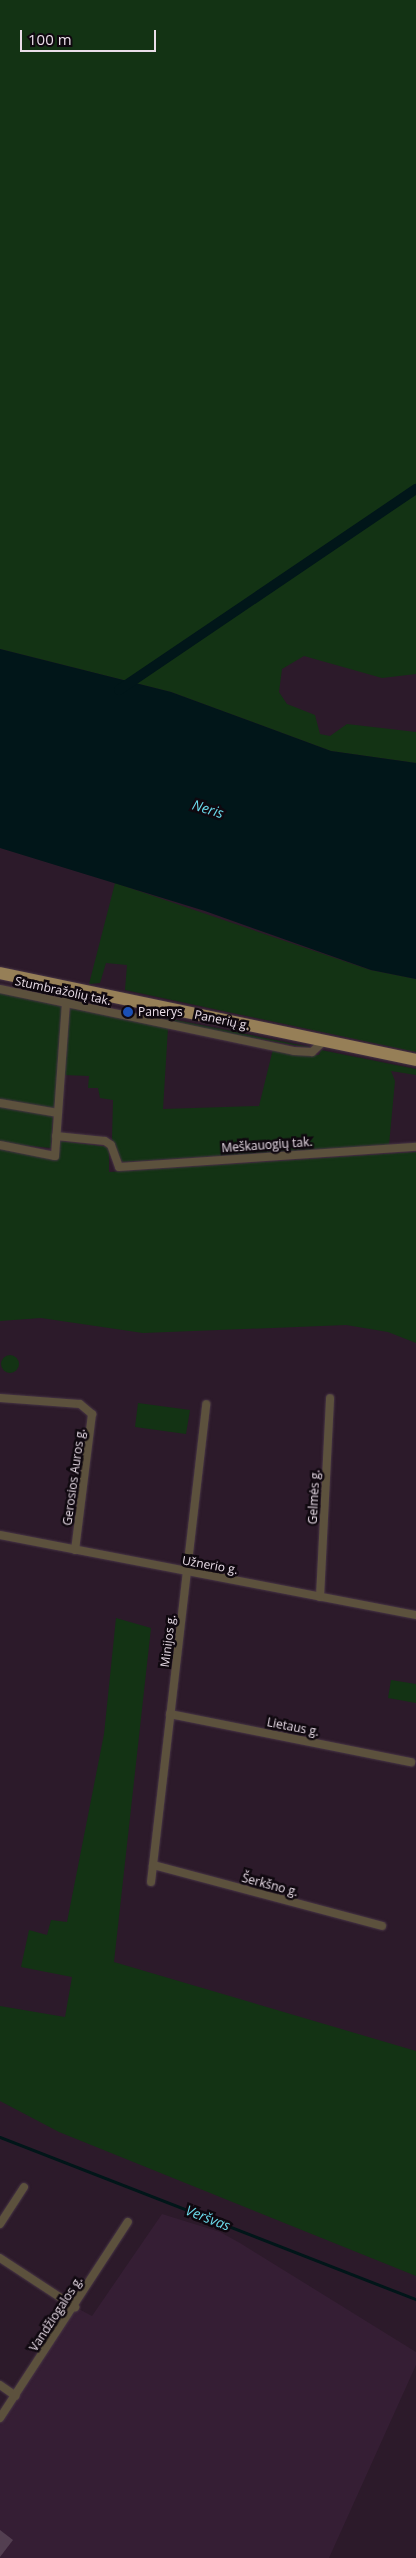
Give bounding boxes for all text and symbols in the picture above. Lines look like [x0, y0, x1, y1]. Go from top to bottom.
scale bar [22, 20, 159, 52]
text: 100 m [28, 29, 72, 49]
water label: Neris [190, 796, 226, 822]
street label: Stumbražolių tak. [14, 974, 112, 1008]
place label: Panerys [138, 1005, 183, 1019]
marker: Panerys [122, 1006, 134, 1018]
street label: Panerių g. [193, 1007, 251, 1033]
street label: Meškauogių tak. [221, 1135, 313, 1155]
street label: Gerosios Auros g. [60, 1427, 88, 1527]
street label: Gelmės g. [305, 1469, 323, 1525]
street label: Užnerio g. [181, 1553, 239, 1577]
street label: Minijos g. [158, 1614, 178, 1668]
street label: Lietaus g. [266, 1715, 320, 1739]
street label: Šerkšno g. [240, 1871, 300, 1899]
water label: Veršvas [183, 2202, 233, 2234]
street label: Vandžiogalos g. [26, 2274, 86, 2354]

